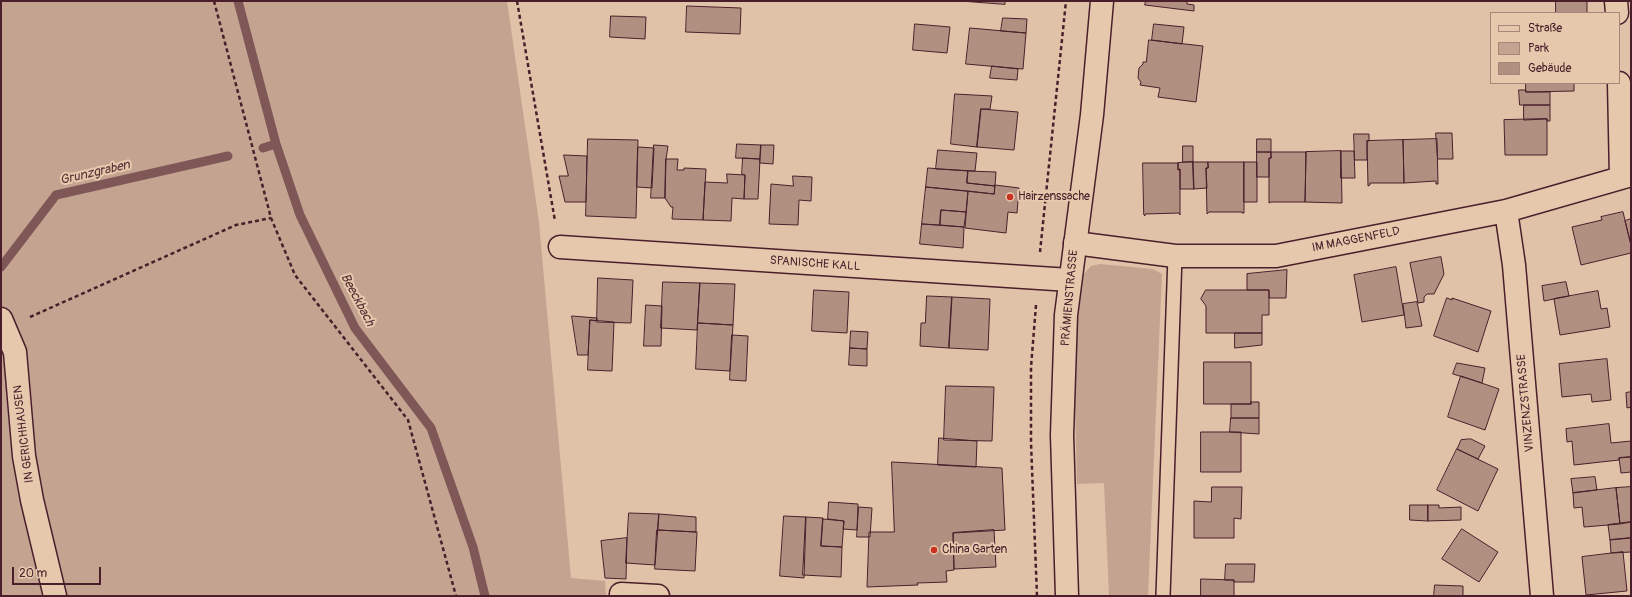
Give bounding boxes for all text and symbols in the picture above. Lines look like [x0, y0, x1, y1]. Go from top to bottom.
legend [1490, 12, 1620, 84]
text: Straße [1528, 21, 1562, 36]
text: Park [1528, 41, 1549, 56]
text: Gebäude [1528, 61, 1571, 76]
water label: Grunzgraben [59, 157, 131, 189]
place label: Hairzenssache [1018, 190, 1090, 204]
marker: Hairzenssache [1005, 192, 1015, 202]
street label: IM MAGGENFELD [1311, 224, 1401, 256]
street label: PRÄMIENSTRASSE [1059, 249, 1081, 347]
street label: SPANISCHE KALL [769, 254, 861, 274]
water label: Beeckbach [337, 271, 377, 329]
street label: VINZENZSTRASSE [1515, 353, 1537, 453]
street label: IN GERICHHAUSEN [11, 384, 37, 484]
place label: China Garten [942, 543, 1007, 557]
marker: China Garten [929, 545, 939, 555]
scale bar [14, 559, 103, 585]
text: 20 m [19, 566, 47, 581]

